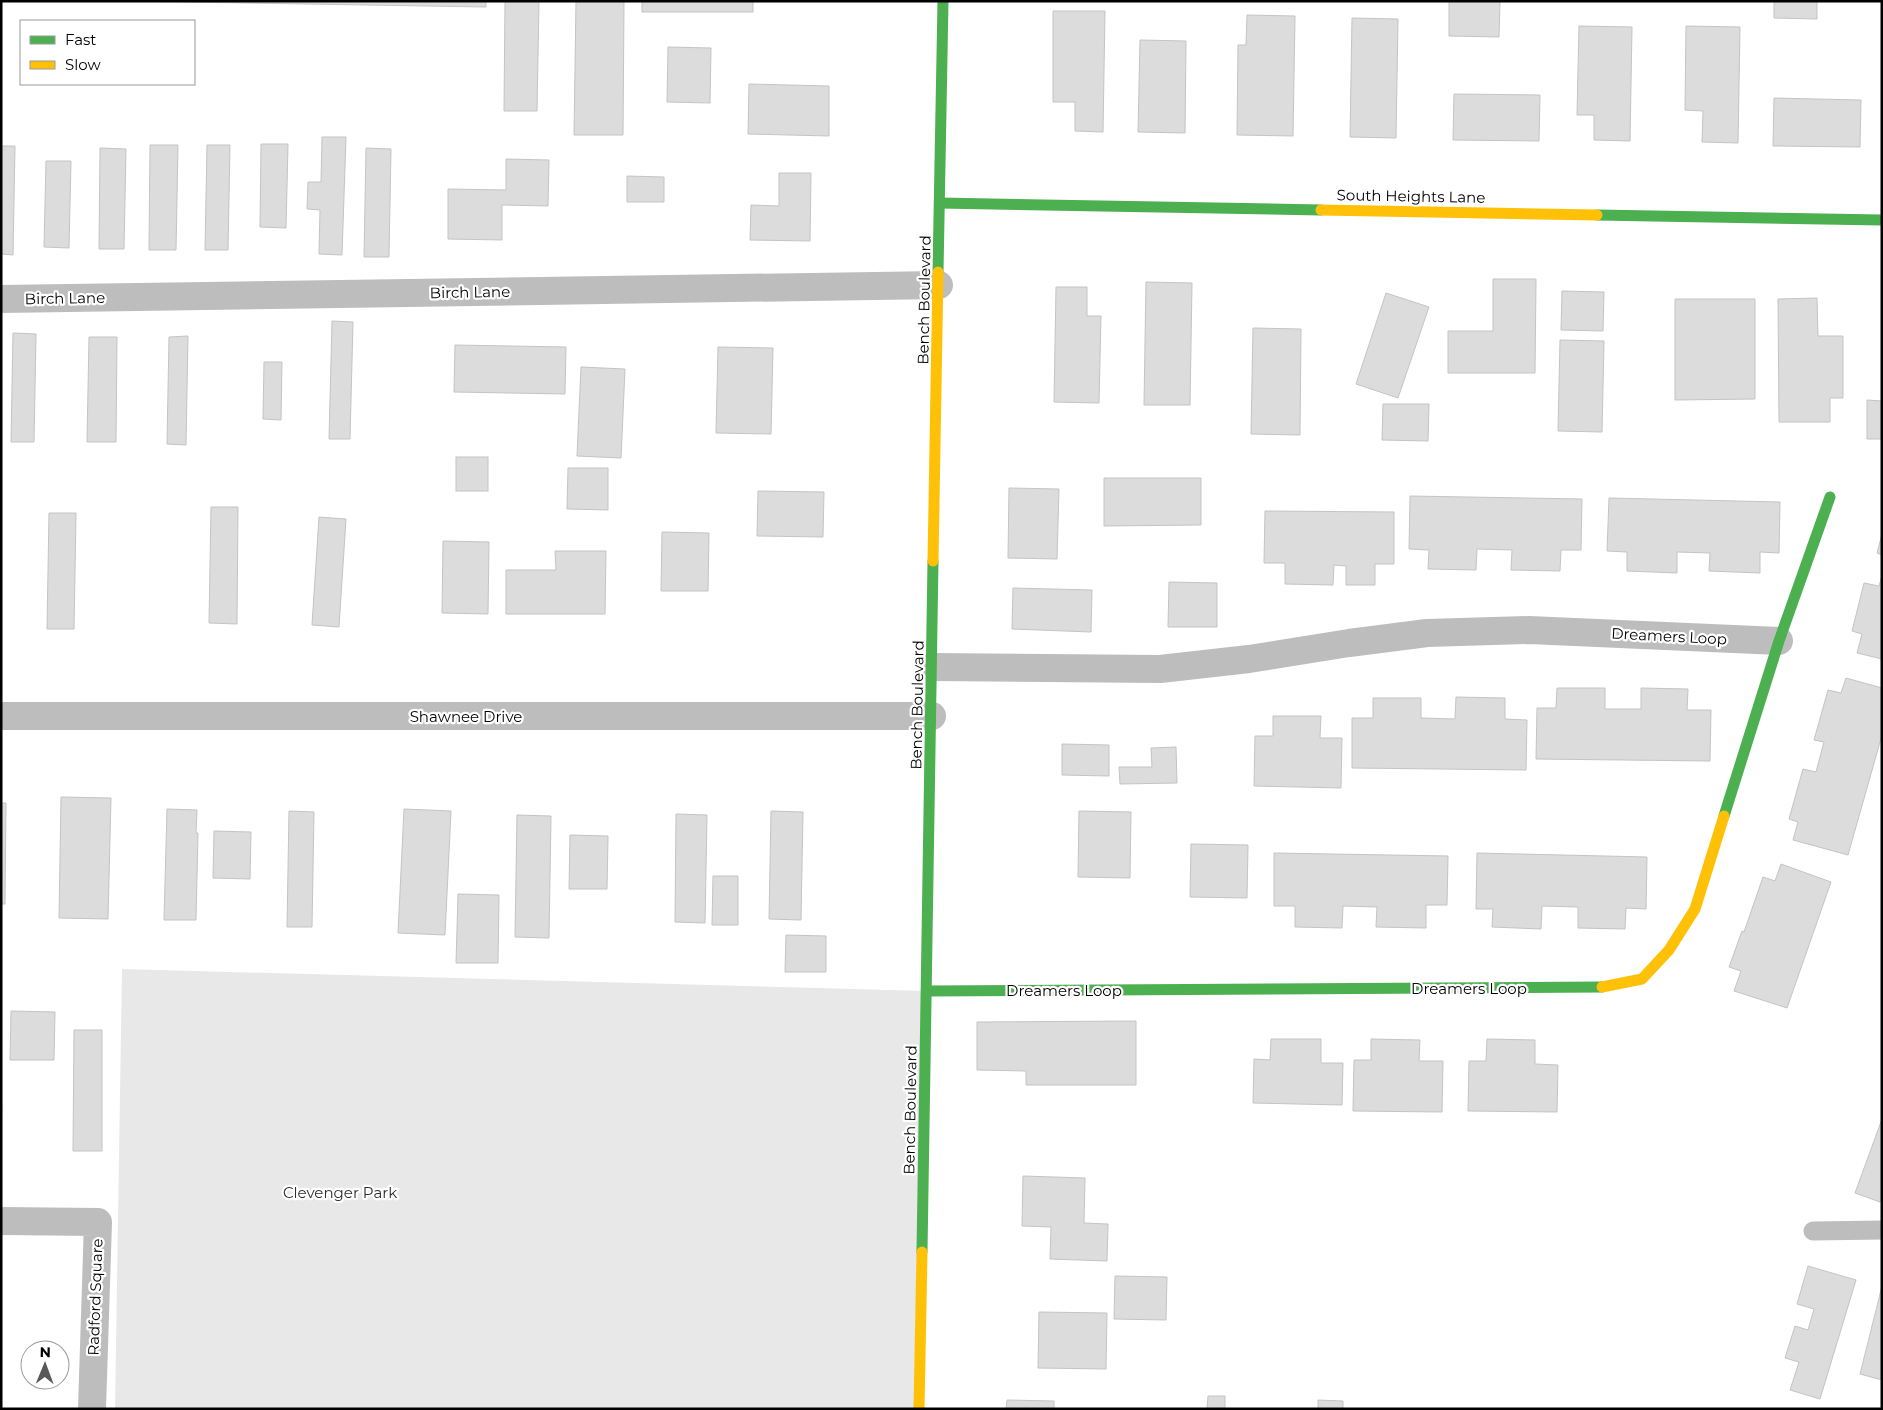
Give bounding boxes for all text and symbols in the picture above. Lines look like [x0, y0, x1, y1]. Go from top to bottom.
legend [20, 20, 195, 85]
text: Fast [65, 30, 96, 49]
text: Slow [65, 55, 101, 74]
street label: South Heights Lane [1336, 185, 1486, 207]
street label: Bench Boulevard [913, 235, 935, 365]
street label: Birch Lane [430, 282, 510, 302]
street label: Birch Lane [25, 288, 105, 308]
street label: Dreamers Loop [1611, 623, 1727, 649]
street label: Bench Boulevard [906, 640, 928, 770]
street label: Shawnee Drive [410, 707, 522, 726]
street label: Dreamers Loop [1411, 979, 1527, 998]
street label: Dreamers Loop [1006, 981, 1122, 1000]
street label: Bench Boulevard [899, 1045, 921, 1175]
park label: Clevenger Park [283, 1183, 397, 1202]
street label: Radford Square [83, 1238, 107, 1356]
north arrow [20, 1340, 70, 1390]
text: N [39, 1343, 51, 1361]

